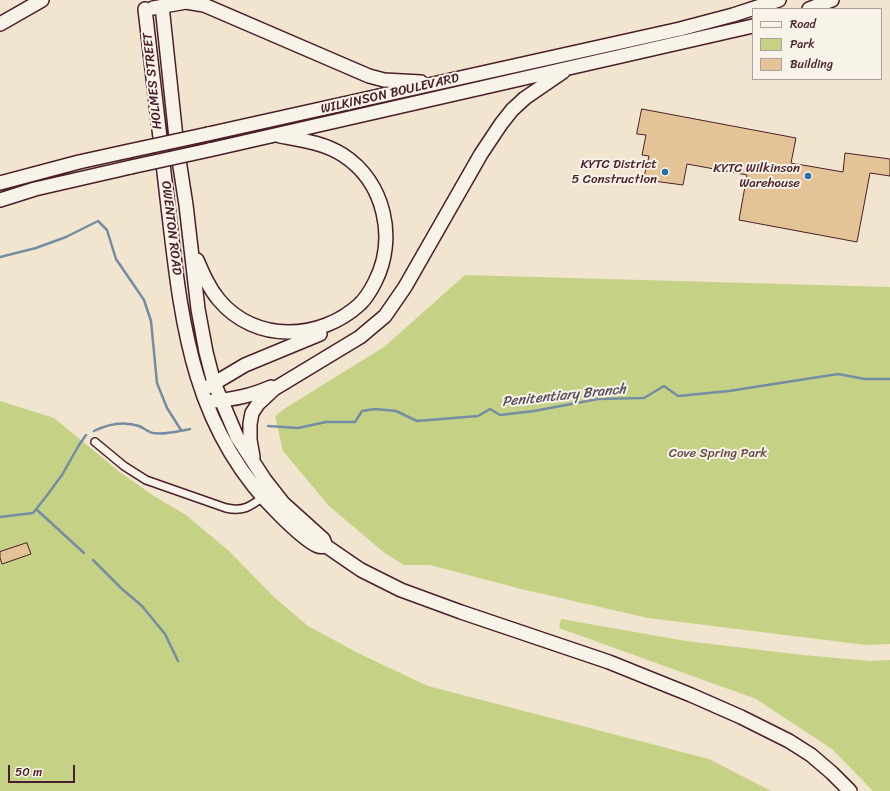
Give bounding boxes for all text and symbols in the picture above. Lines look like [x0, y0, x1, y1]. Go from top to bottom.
legend [752, 8, 882, 80]
text: Road [790, 13, 816, 35]
street label: HOLMES STREET [140, 32, 166, 130]
text: Park [790, 33, 815, 55]
text: Building [790, 53, 833, 75]
street label: WILKINSON BOULEVARD [319, 70, 461, 118]
place label: KYTC District 5 Construction [572, 157, 657, 188]
place label: KYTC Wilkinson Warehouse [713, 161, 800, 192]
marker: KYTC District 5 Construction [660, 167, 670, 177]
marker: KYTC Wilkinson Warehouse [803, 171, 813, 181]
street label: OWENTON ROAD [157, 180, 185, 276]
water label: Penitentiary Branch [501, 381, 627, 411]
park label: Cove Spring Park [669, 446, 767, 462]
scale bar [10, 757, 77, 783]
text: 50 m [15, 761, 42, 783]

